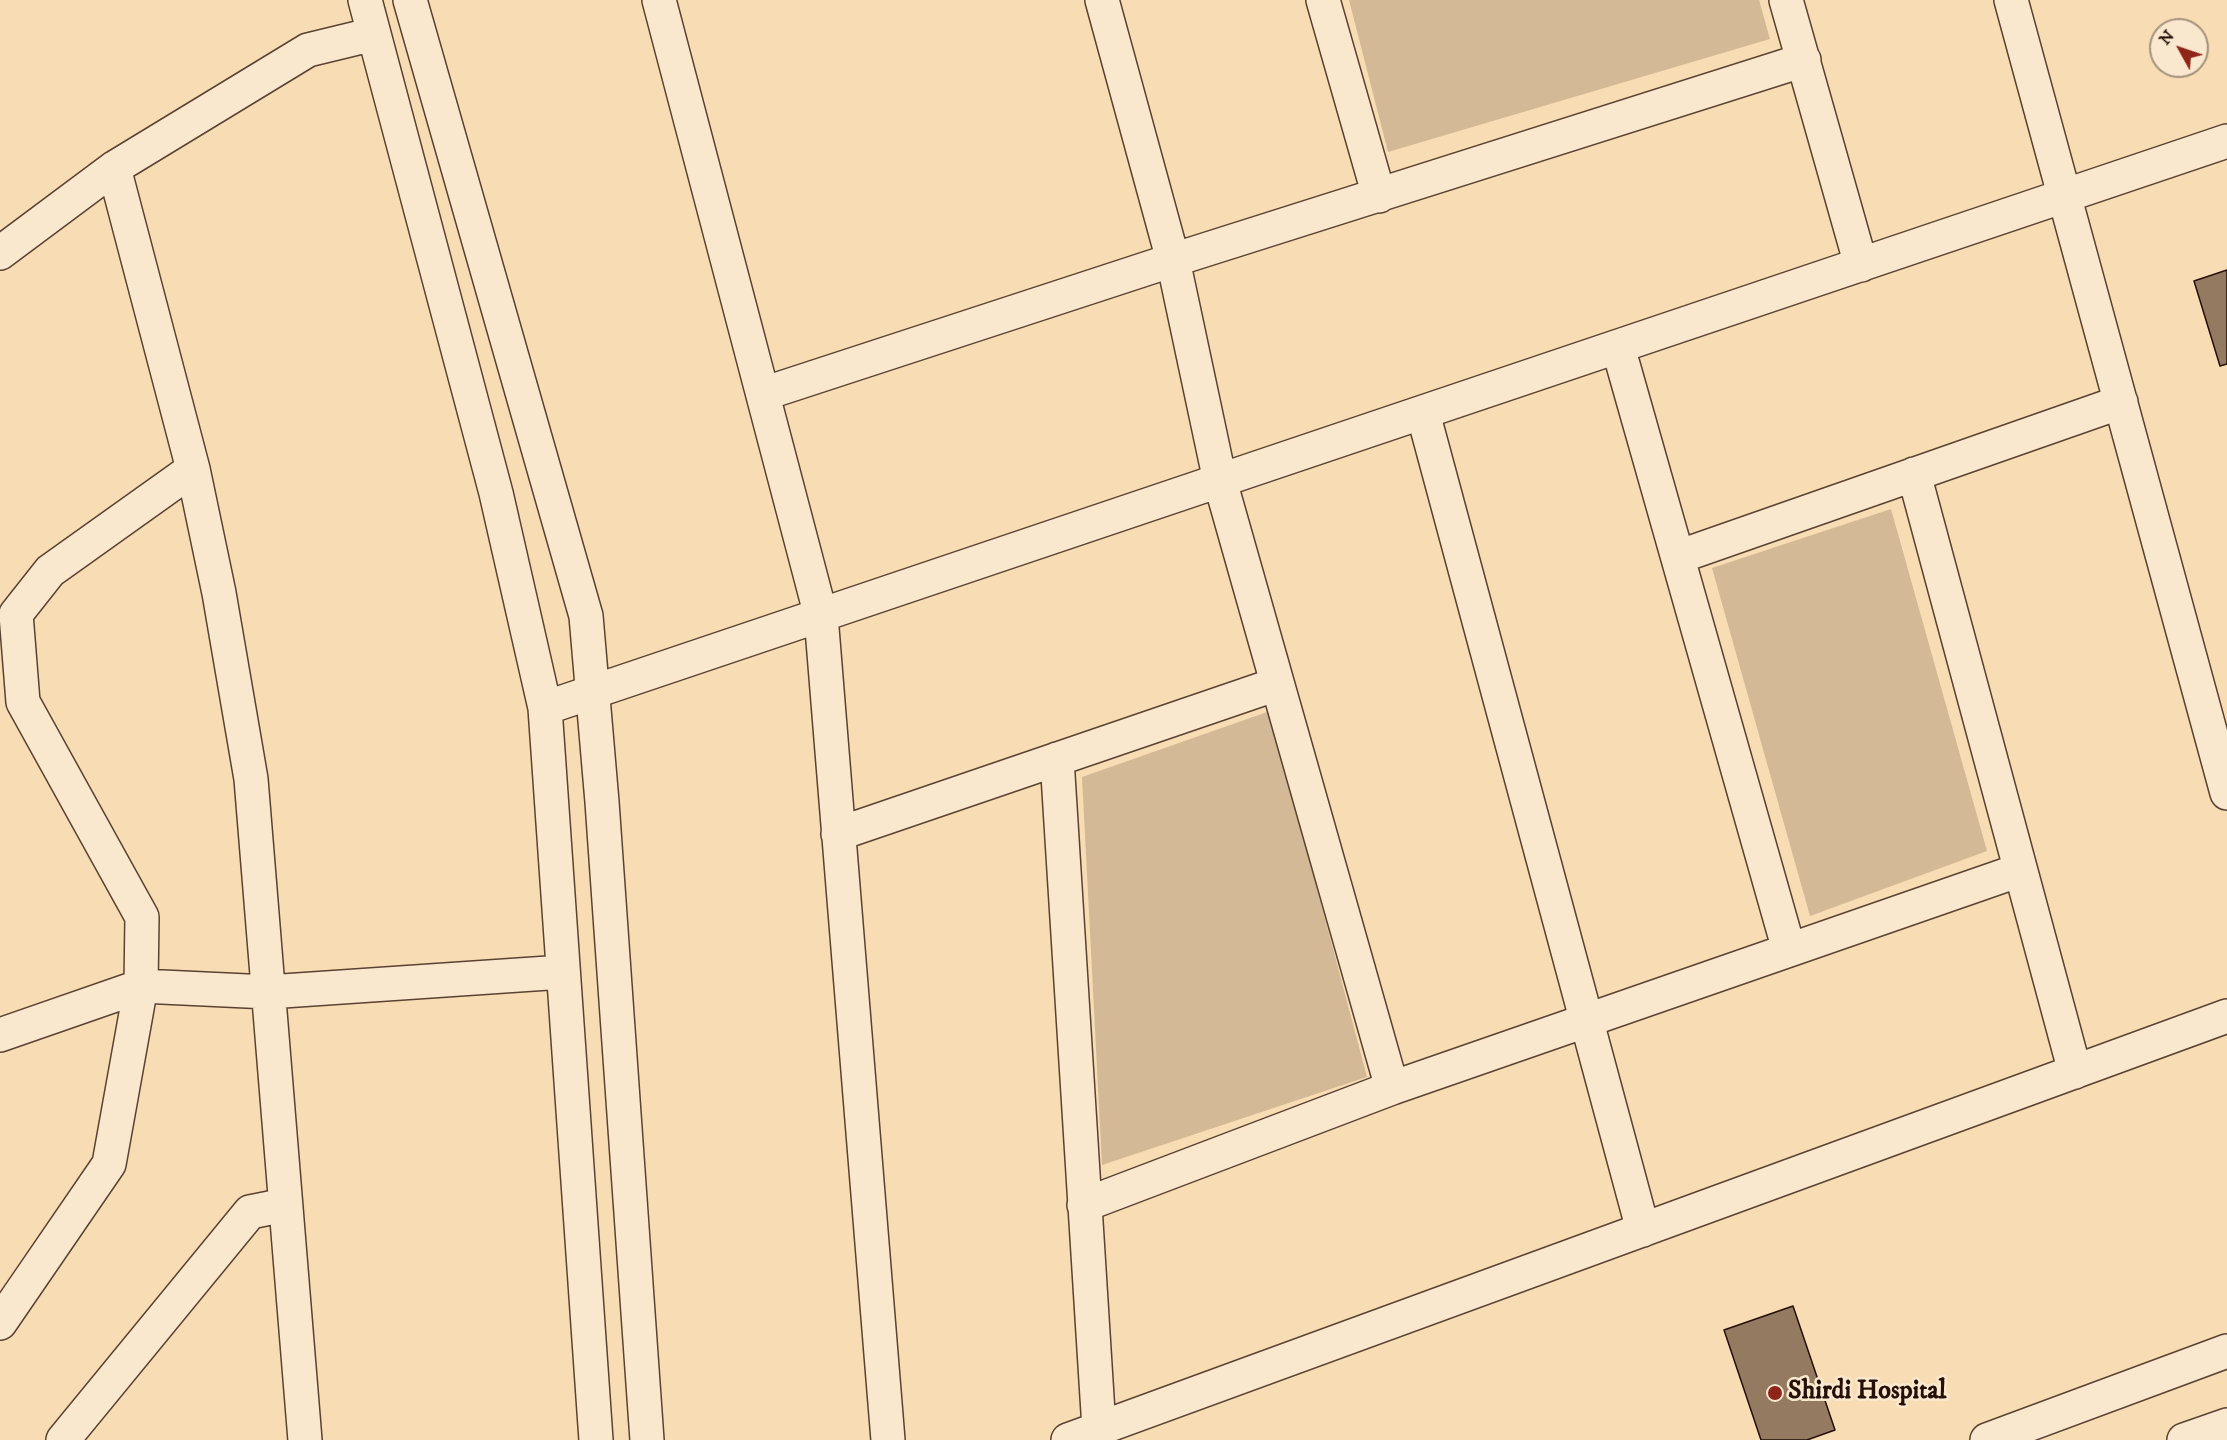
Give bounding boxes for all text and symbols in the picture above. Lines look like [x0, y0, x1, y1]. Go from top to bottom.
north arrow [2149, 18, 2209, 78]
text: N [2155, 26, 2179, 49]
place label: Shirdi Hospital [1788, 1377, 1946, 1409]
marker: Shirdi Hospital [1766, 1384, 1784, 1402]

